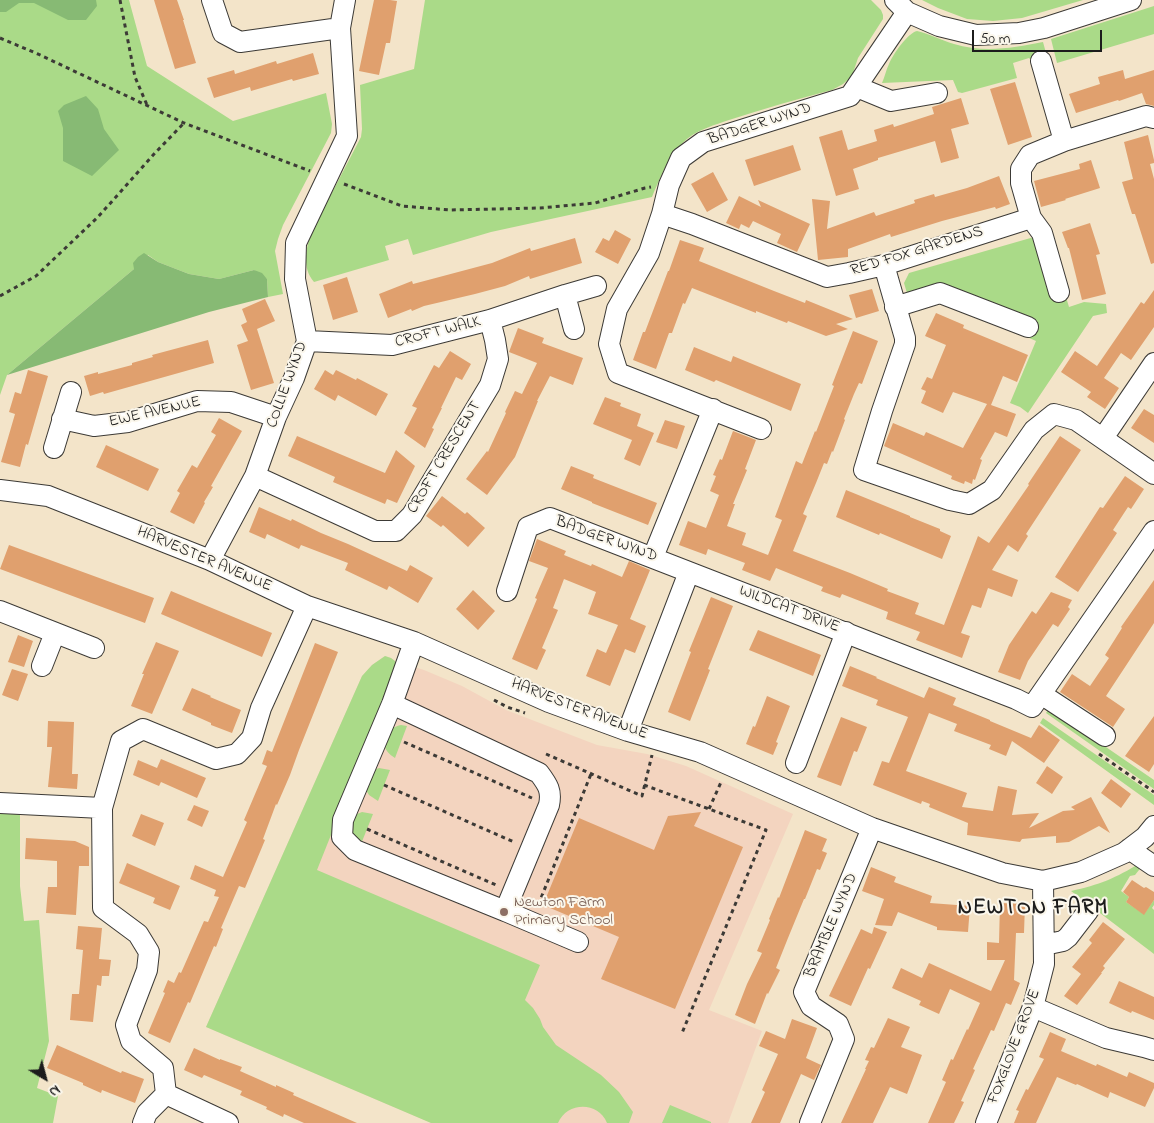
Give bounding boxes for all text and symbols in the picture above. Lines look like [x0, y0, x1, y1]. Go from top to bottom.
scale bar [974, 20, 1104, 52]
text: 50 m [980, 28, 1010, 50]
street label: BADGER WYND [706, 99, 814, 151]
street label: RED FOX GARDENS [848, 223, 986, 281]
street label: CROFT WALK [393, 313, 483, 353]
street label: COLLIE WYND [264, 339, 312, 431]
street label: EWE AVENUE [107, 393, 203, 433]
street label: CROFT CRESCENT [404, 398, 486, 518]
street label: BADGER WYND [552, 513, 660, 567]
street label: HARVESTER AVENUE [134, 523, 274, 597]
street label: WILDCAT DRIVE [736, 582, 842, 638]
street label: HARVESTER AVENUE [508, 675, 650, 745]
street label: BRAMBLE WYND [801, 871, 863, 981]
place label: Newton Farm Primary School [514, 893, 613, 931]
district label: NEWTON FARM [956, 897, 1110, 923]
marker: Newton Farm Primary School [498, 906, 510, 918]
street label: FOXGLOVE GROVE [984, 987, 1046, 1107]
north arrow [20, 1053, 70, 1103]
text: N [44, 1079, 64, 1102]

